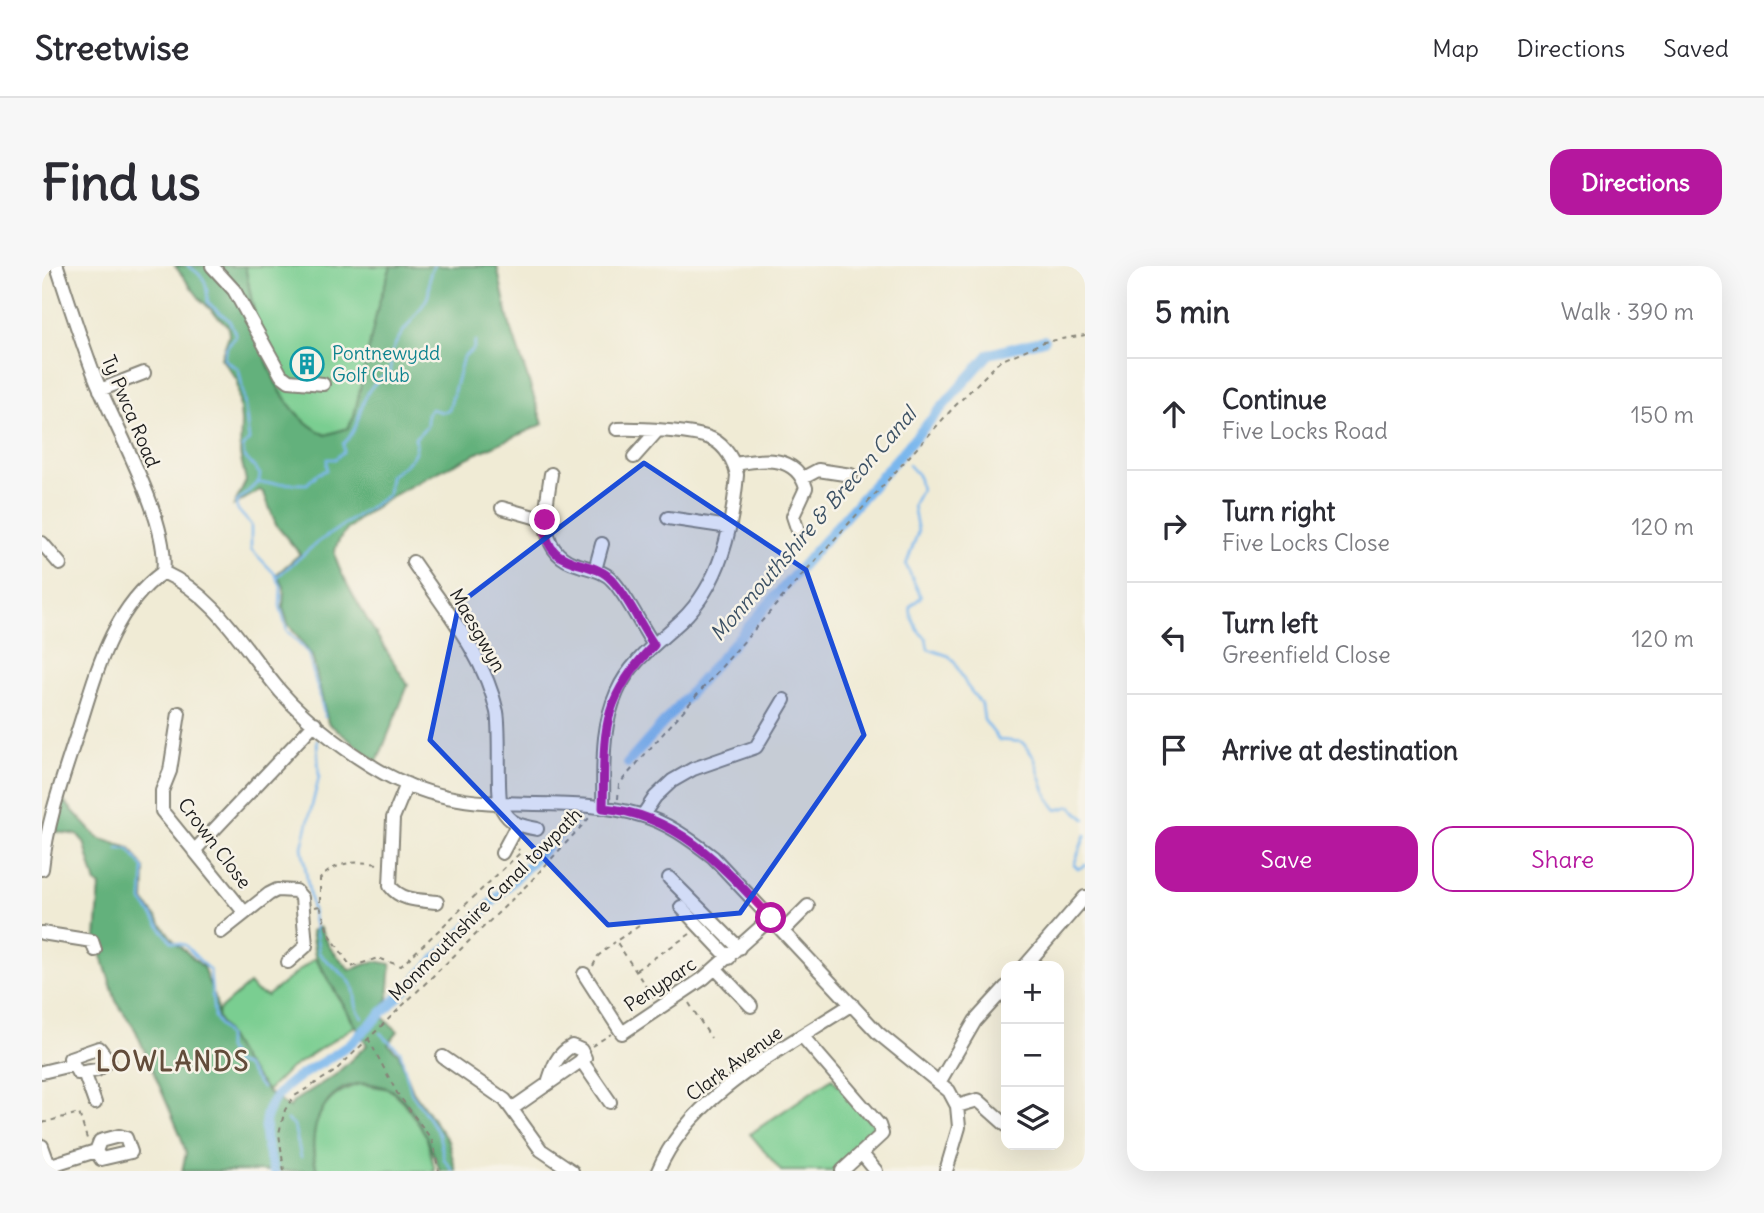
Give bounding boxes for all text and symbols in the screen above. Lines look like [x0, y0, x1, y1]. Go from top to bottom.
text: Streetwise [35, 27, 189, 69]
text: Map [1432, 33, 1479, 63]
text: Directions [1517, 33, 1625, 63]
text: Saved [1663, 33, 1729, 63]
button: Directions [1550, 149, 1722, 215]
text: Find us [42, 152, 200, 213]
text: 5 min [1155, 293, 1230, 331]
text: Walk · 390 m [1561, 297, 1694, 326]
place label: Pontnewydd Golf Club [332, 341, 440, 387]
building icon: Pontnewydd Golf Club [288, 345, 326, 383]
street label: Ty Pwca Road [97, 351, 165, 471]
text: Continue [1222, 383, 1327, 416]
icon: ahead [1155, 395, 1193, 433]
water label: Monmouthshire & Brecon Canal [704, 399, 924, 647]
text: 150 m [1631, 400, 1694, 429]
text: Five Locks Road [1222, 416, 1388, 445]
text: Turn right [1222, 495, 1335, 528]
route end [529, 504, 560, 535]
icon: right [1155, 507, 1193, 545]
text: 120 m [1631, 512, 1694, 541]
text: Five Locks Close [1222, 528, 1390, 557]
street label: Maesgwyn [445, 584, 511, 676]
text: Turn left [1222, 607, 1318, 640]
icon: left [1155, 619, 1193, 657]
text: 120 m [1631, 624, 1694, 653]
text: Greenfield Close [1222, 640, 1391, 669]
icon: arrive [1155, 731, 1193, 769]
text: Arrive at destination [1222, 734, 1458, 767]
street label: Crown Close [173, 793, 257, 893]
street label: Monmouthshire Canal towpath [383, 802, 587, 1006]
button: Save [1155, 826, 1418, 892]
button: Share [1432, 826, 1694, 892]
route start [755, 902, 786, 933]
street label: Penyparc [619, 951, 701, 1017]
map controls [1001, 961, 1064, 1150]
button: + [1001, 961, 1064, 1024]
street label: Clark Avenue [681, 1020, 787, 1106]
button: − [1001, 1024, 1064, 1087]
district label: LOWLANDS [96, 1045, 250, 1078]
button: layers [1001, 1087, 1064, 1150]

